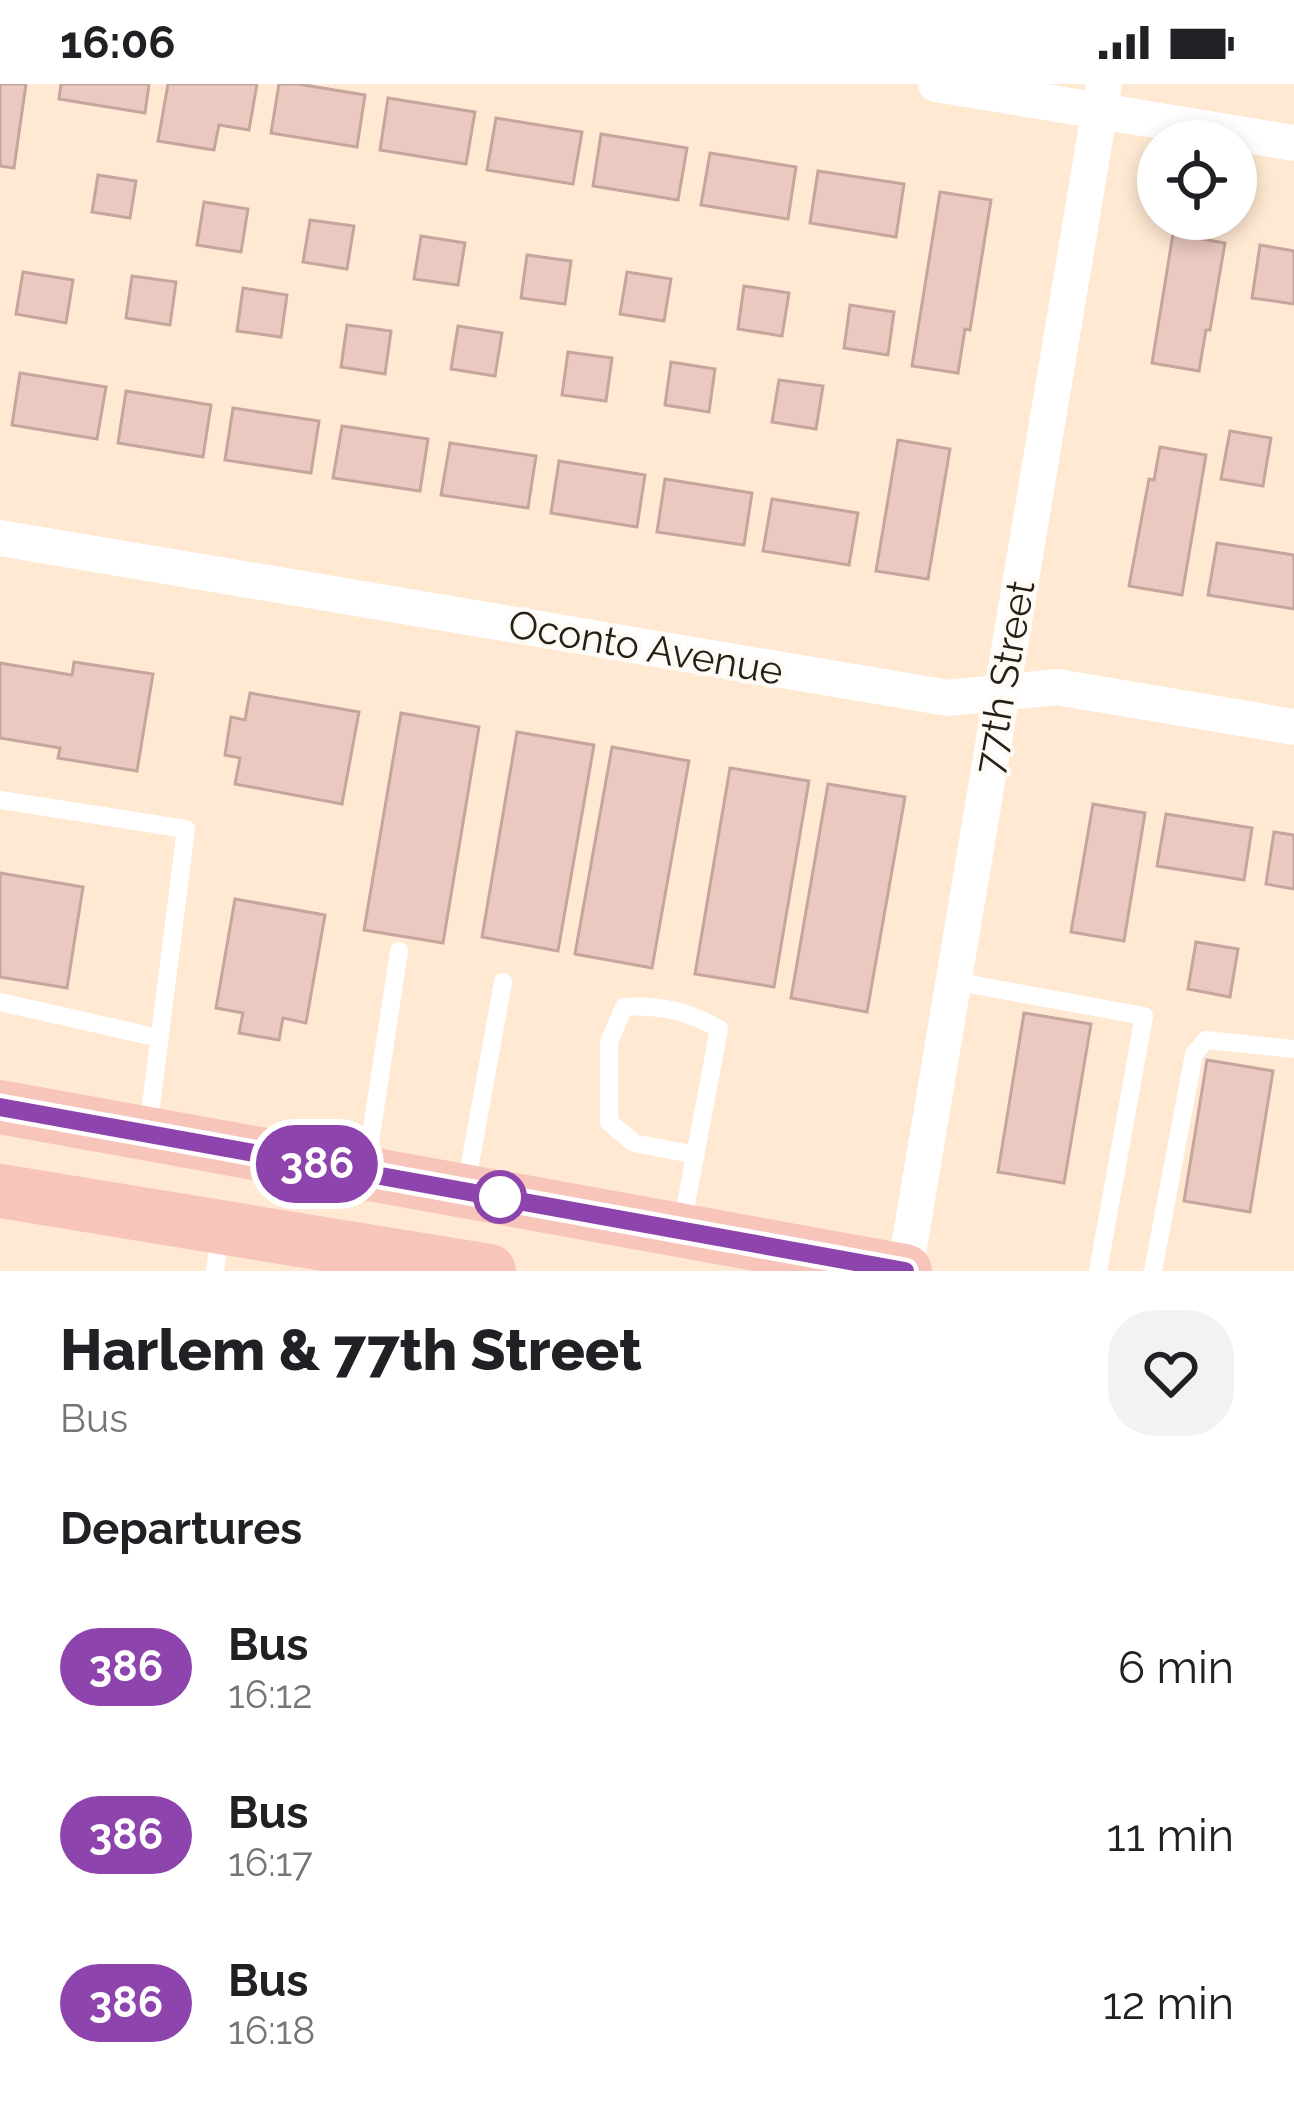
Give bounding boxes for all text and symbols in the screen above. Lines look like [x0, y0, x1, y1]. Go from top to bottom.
text: 16:06 [60, 16, 176, 69]
map controls [1137, 120, 1257, 240]
button: locate [1137, 120, 1257, 240]
street label: 77th Street [964, 577, 1044, 777]
street label: Oconto Avenue [505, 600, 787, 694]
line badge: 386 [248, 1125, 386, 1203]
text: 386 [280, 1139, 354, 1188]
unlabelled marker [475, 1172, 525, 1222]
button: heart [1108, 1310, 1234, 1436]
text: Harlem & 77th Street [60, 1316, 642, 1383]
text: Bus [60, 1395, 128, 1441]
text: Departures [60, 1502, 302, 1555]
text: Bus [228, 1618, 309, 1671]
text: 6 min [1118, 1641, 1234, 1694]
text: 386 [89, 1642, 163, 1691]
text: 16:12 [228, 1671, 313, 1717]
text: Bus [228, 1786, 309, 1839]
text: 11 min [1107, 1809, 1234, 1862]
text: 386 [89, 1810, 163, 1859]
text: 16:17 [228, 1839, 313, 1885]
text: Bus [228, 1954, 309, 2007]
text: 12 min [1102, 1977, 1234, 2030]
text: 386 [89, 1978, 163, 2027]
text: 16:18 [228, 2007, 315, 2053]

